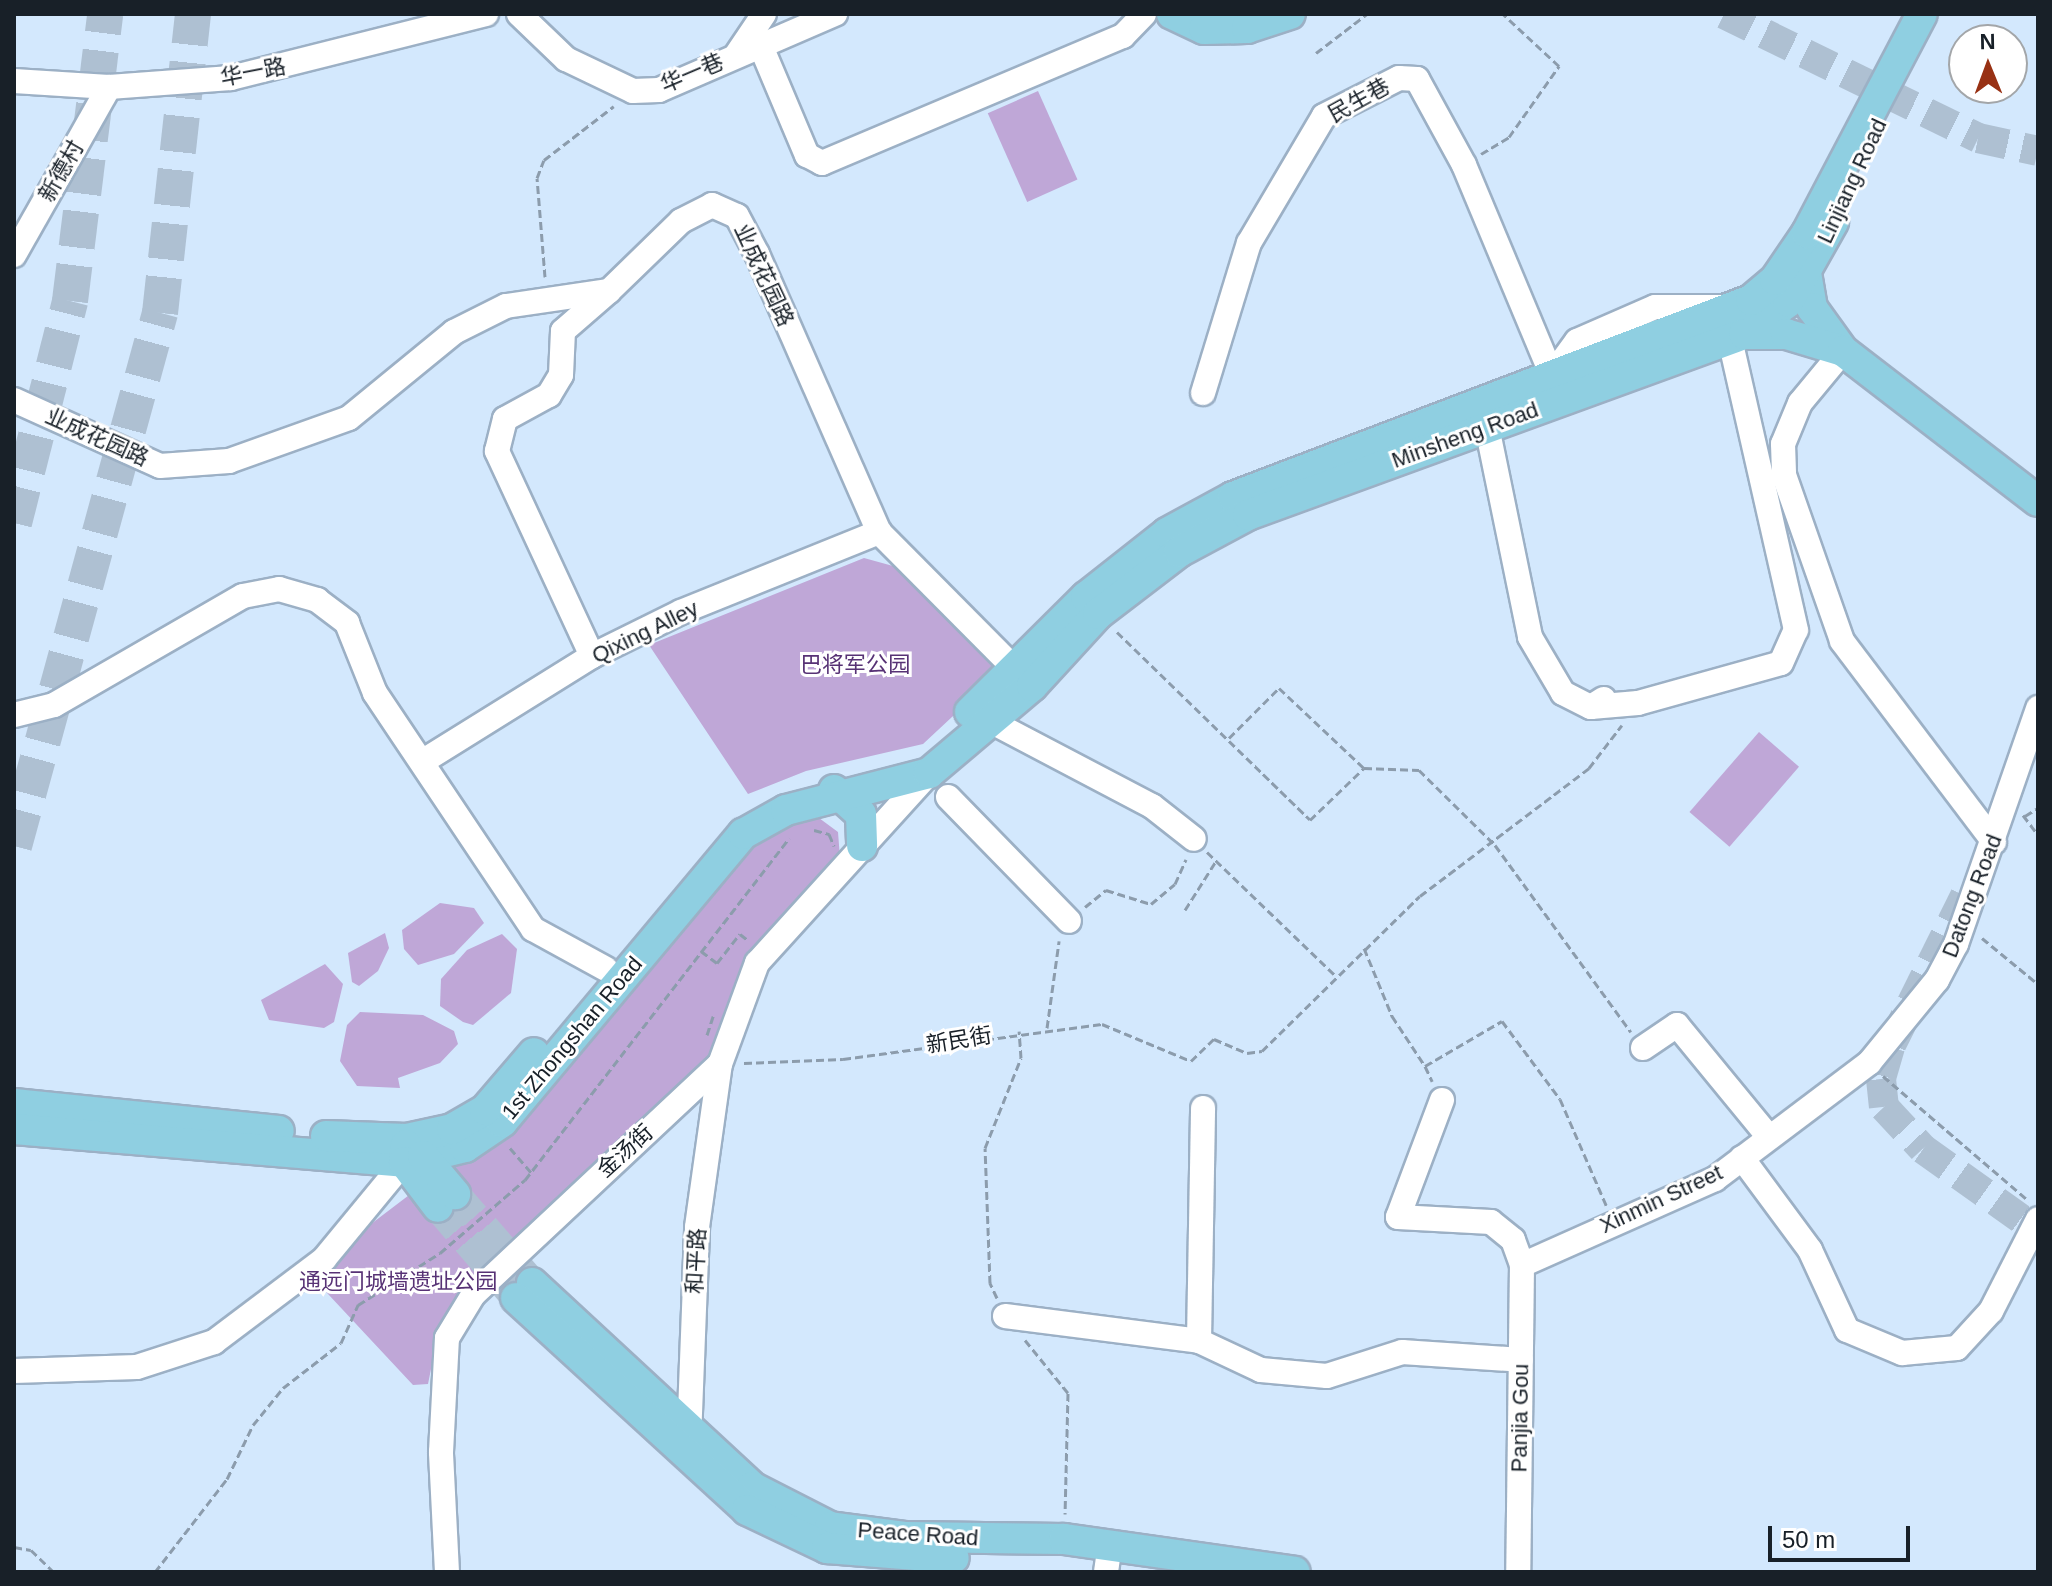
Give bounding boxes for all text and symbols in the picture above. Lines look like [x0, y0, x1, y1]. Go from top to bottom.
north arrow [1948, 24, 2028, 104]
text: N [1979, 29, 1996, 54]
street label: 华一巷 [656, 48, 728, 98]
street label: 华一路 [218, 53, 288, 91]
street label: 民生巷 [1324, 72, 1394, 128]
street label: Linjiang Road [1812, 114, 1892, 248]
street label: 新德村 [33, 136, 89, 206]
street label: 业成花园路 [729, 220, 799, 330]
street label: Minsheng Road [1388, 396, 1542, 474]
street label: 业成花园路 [41, 403, 153, 471]
street label: Qixing Alley [587, 595, 703, 669]
park label: 巴将军公园 [800, 652, 910, 678]
street label: Datong Road [1936, 831, 2008, 961]
street label: 1st Zhongshan Road [496, 951, 648, 1125]
street label: 新民街 [924, 1022, 994, 1058]
street label: 金汤街 [592, 1119, 658, 1183]
street label: Xinmin Street [1596, 1159, 1726, 1239]
street label: 和平路 [681, 1227, 711, 1295]
park label: 通远门城墙遗址公园 [299, 1269, 497, 1295]
street label: Panjia Gou [1506, 1363, 1534, 1473]
scale bar [1772, 1510, 1914, 1560]
street label: Peace Road [857, 1517, 979, 1551]
text: 50 m [1782, 1526, 1835, 1553]

